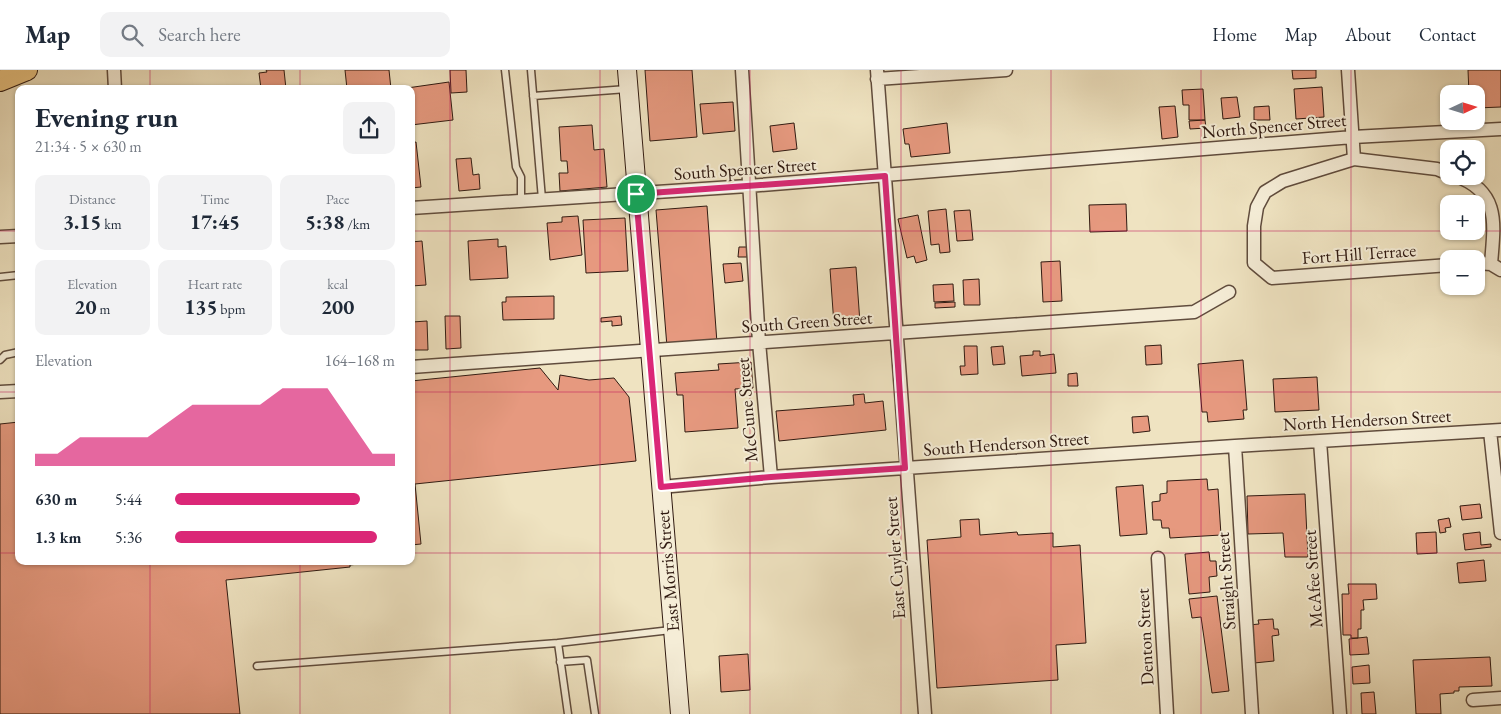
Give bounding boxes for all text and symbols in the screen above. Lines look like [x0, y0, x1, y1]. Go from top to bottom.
search box [100, 12, 450, 57]
text: Map [25, 19, 70, 50]
icon: search [118, 21, 146, 49]
text: Search here [158, 22, 241, 47]
text: Home [1212, 23, 1257, 46]
text: Map [1285, 23, 1317, 46]
text: About [1345, 23, 1391, 46]
text: Contact [1419, 23, 1476, 46]
north arrow [1440, 85, 1485, 130]
map controls [1440, 85, 1485, 295]
text: Evening run [35, 99, 178, 135]
button: share [343, 102, 395, 154]
street label: North Spencer Street [1201, 108, 1348, 143]
text: 21:34 · 5 × 630 m [35, 136, 142, 157]
button: locate [1440, 140, 1485, 185]
street label: South Spencer Street [673, 152, 817, 185]
pin [615, 173, 657, 215]
icon: arrive [622, 180, 650, 208]
text: Distance [69, 190, 116, 208]
text: Time [200, 190, 230, 208]
text: Pace [326, 190, 349, 208]
button: + [1440, 195, 1485, 240]
text: 3.15 [63, 208, 101, 235]
text: 17:45 [190, 208, 240, 235]
text: 5:38 [305, 208, 344, 235]
text: km [101, 215, 122, 233]
text: /km [344, 215, 370, 233]
street label: Fort Hill Terrace [1301, 238, 1417, 269]
button: − [1440, 250, 1485, 295]
text: Elevation [67, 275, 118, 293]
text: Heart rate [188, 275, 242, 293]
text: kcal [327, 275, 348, 293]
text: 20 [74, 293, 97, 320]
text: 135 [184, 293, 218, 320]
text: 200 [321, 293, 354, 320]
text: m [97, 300, 110, 318]
text: bpm [218, 300, 246, 318]
street label: South Green Street [741, 305, 873, 338]
text: Elevation [35, 350, 93, 371]
text: 164–168 m [324, 350, 395, 371]
street label: McCune Street [730, 356, 763, 463]
street label: North Henderson Street [1282, 404, 1452, 435]
street label: South Henderson Street [922, 426, 1090, 461]
text: 630 m [35, 489, 77, 510]
text: 5:44 [115, 489, 142, 510]
street label: East Cuyler Street [879, 496, 910, 620]
street label: East Morris Street [651, 509, 684, 633]
text: 1.3 km [35, 527, 81, 548]
text: 5:36 [115, 527, 142, 548]
street label: McAfee Street [1298, 529, 1327, 629]
street label: Straight Street [1211, 531, 1240, 630]
street label: Denton Street [1130, 587, 1159, 686]

